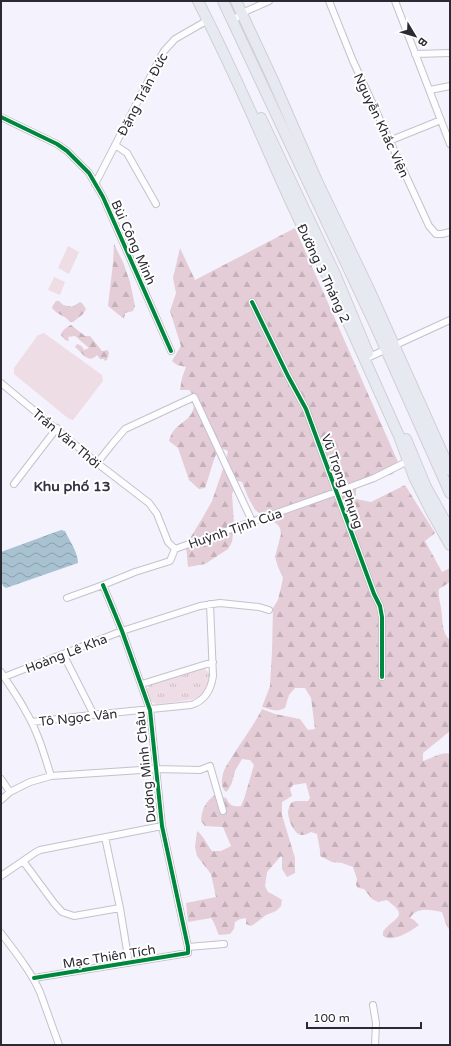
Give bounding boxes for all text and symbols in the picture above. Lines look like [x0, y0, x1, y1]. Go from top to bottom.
north arrow [395, 16, 435, 56]
text: B [415, 35, 430, 49]
street label: Đặng Trần Đức [114, 50, 172, 139]
street label: Nguyễn Khắc Viện [350, 71, 412, 180]
street label: Bùi Công Minh [107, 198, 159, 287]
street label: Đường 3 Tháng 2 [293, 221, 353, 325]
street label: Trần Văn Thời [29, 405, 104, 472]
street label: Vũ Trọng Phụng [317, 432, 367, 531]
district label: Khu phố 13 [33, 478, 111, 495]
street label: Huỳnh Tịnh Của [186, 505, 284, 552]
street label: Hoàng Lê Kha [23, 631, 110, 677]
street label: Tô Ngọc Vân [38, 706, 118, 730]
street label: Dương Minh Châu [132, 710, 160, 823]
street label: Mạc Thiên Tích [62, 942, 157, 972]
scale bar [307, 1004, 421, 1030]
text: 100 m [313, 1011, 350, 1025]

